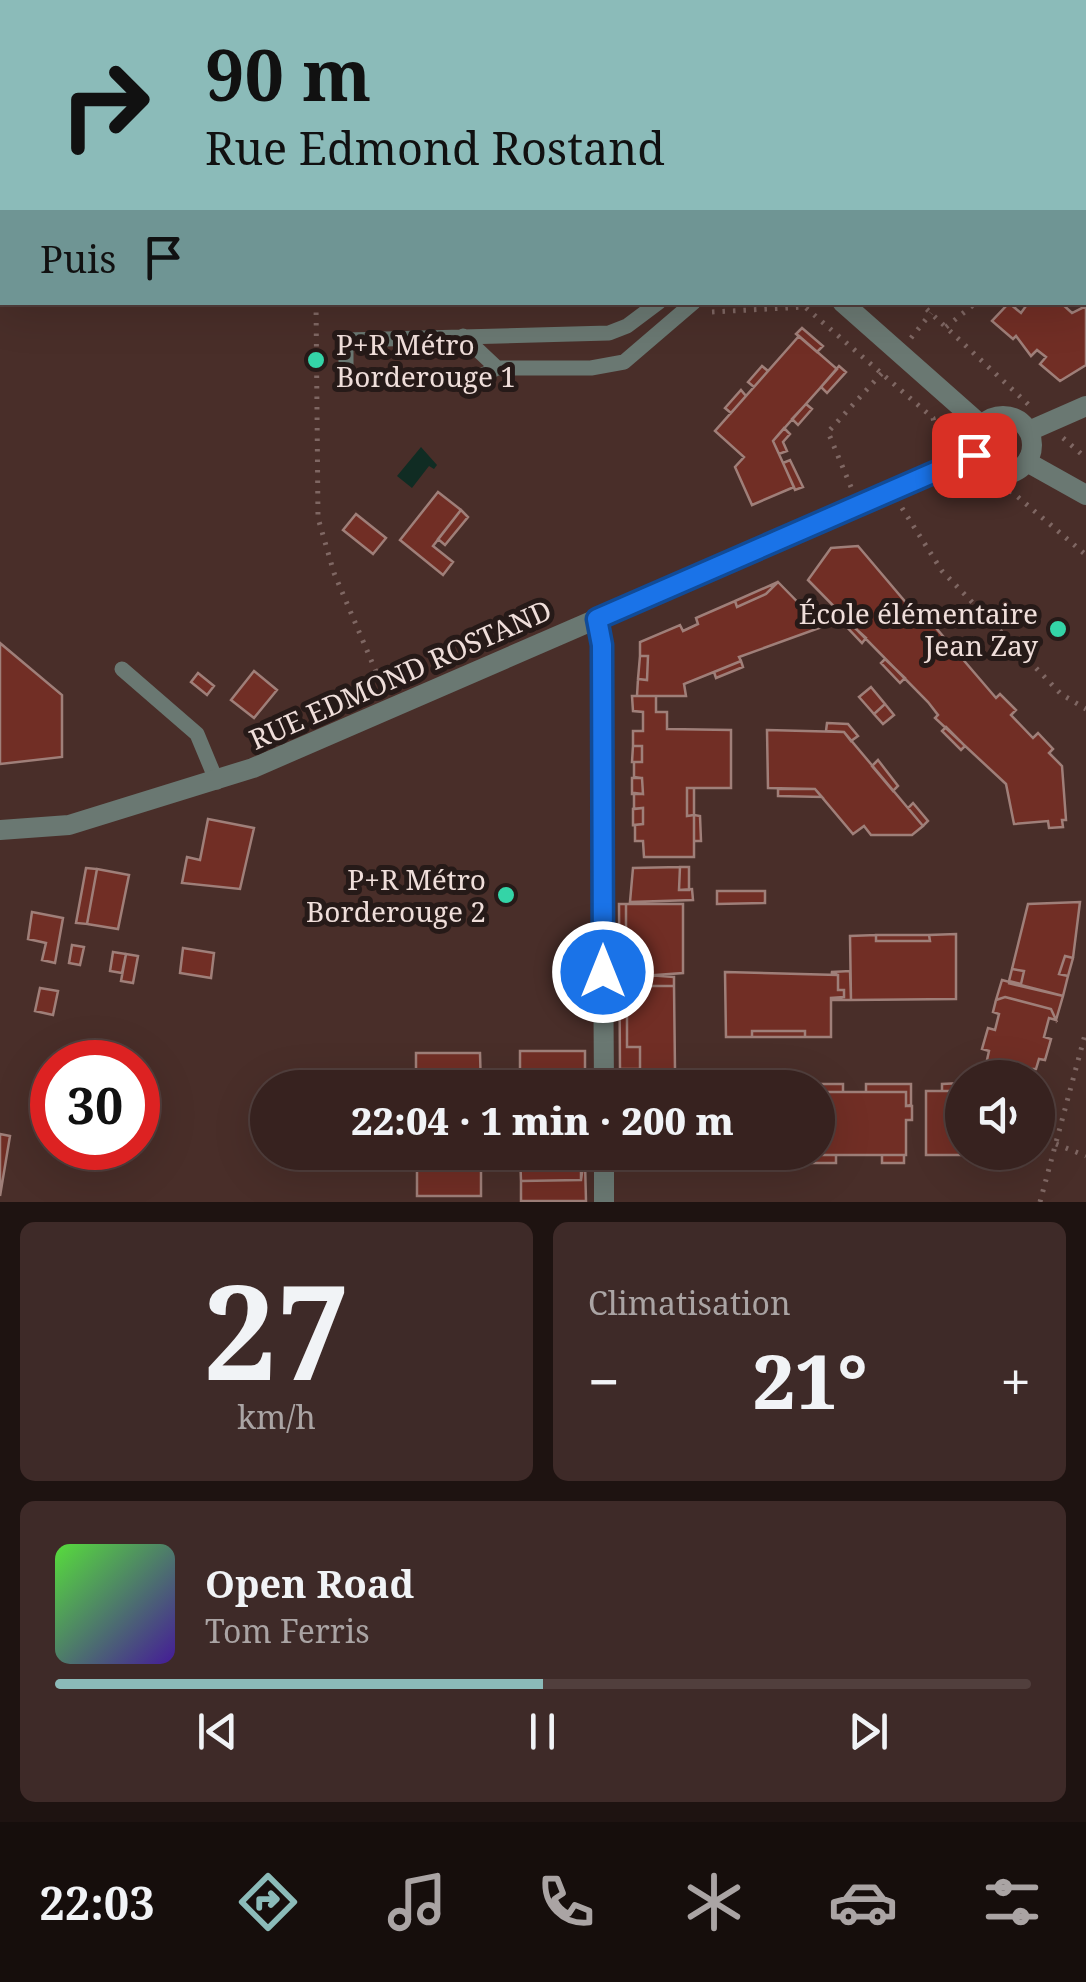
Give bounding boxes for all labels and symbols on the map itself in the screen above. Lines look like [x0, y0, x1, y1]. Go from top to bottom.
place label: P+R Métro Borderouge 1 [336, 325, 516, 395]
marker: P+R Métro Borderouge 1 [305, 349, 327, 371]
pin [932, 413, 1017, 498]
street label: RUE EDMOND ROSTAND [243, 590, 557, 758]
place label: École élémentaire Jean Zay [799, 594, 1038, 664]
marker: École élémentaire Jean Zay [1047, 618, 1069, 640]
place label: P+R Métro Borderouge 2 [306, 860, 486, 930]
marker: P+R Métro Borderouge 2 [495, 884, 517, 906]
position arrow [551, 920, 655, 1024]
speed limit sign: 30 [30, 1040, 160, 1170]

